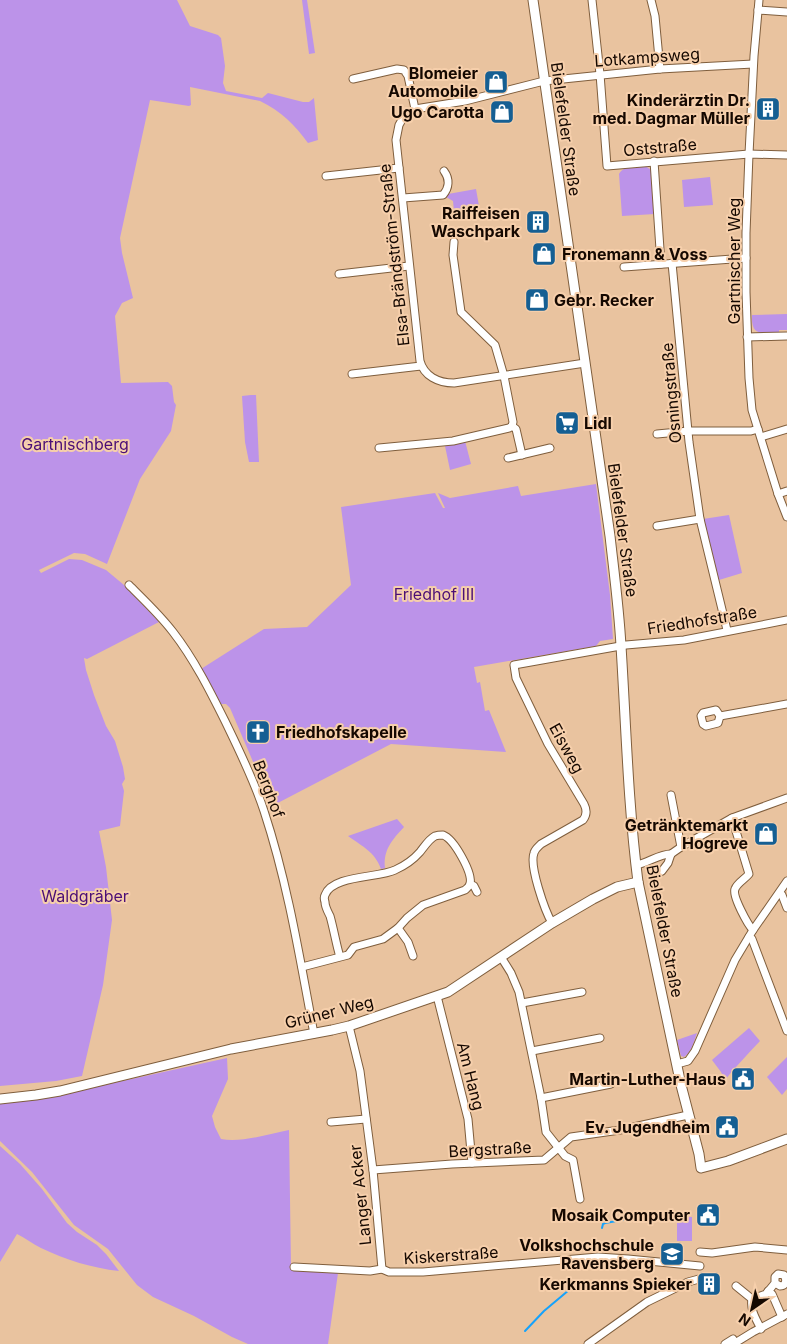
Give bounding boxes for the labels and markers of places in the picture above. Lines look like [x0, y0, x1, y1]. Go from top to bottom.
place label: Blomeier Automobile [388, 63, 478, 101]
shop icon: Blomeier Automobile [483, 69, 509, 95]
place label: Kinderärztin Dr. med. Dagmar Müller [592, 90, 750, 128]
building icon: Kinderärztin Dr. med. Dagmar Müller [755, 96, 781, 122]
shop icon: Ugo Carotta [489, 99, 515, 125]
place label: Ugo Carotta [391, 102, 484, 122]
place label: Raiffeisen Waschpark [431, 203, 521, 241]
building icon: Raiffeisen Waschpark [525, 209, 551, 235]
shop icon: Fronemann & Voss [531, 241, 557, 267]
place label: Fronemann & Voss [562, 244, 707, 264]
shop icon: Gebr. Recker [524, 287, 550, 313]
place label: Gebr. Recker [554, 290, 654, 310]
supermarket icon: Lidl [554, 410, 580, 436]
place label: Lidl [584, 413, 612, 433]
church icon: Friedhofskapelle [245, 719, 271, 745]
place label: Friedhofskapelle [276, 722, 407, 742]
place label: Getränktemarkt Hogreve [625, 815, 748, 853]
shop icon: Getränktemarkt Hogreve [753, 821, 779, 847]
public building icon: Martin-Luther-Haus [730, 1066, 756, 1092]
place label: Martin-Luther-Haus [569, 1069, 726, 1089]
public building icon: Ev. Jugendheim [714, 1114, 740, 1140]
place label: Ev. Jugendheim [585, 1117, 710, 1137]
public building icon: Mosaik Computer [695, 1202, 721, 1228]
place label: Mosaik Computer [552, 1205, 690, 1225]
place label: Volkshochschule Ravensberg [519, 1235, 654, 1273]
school or university icon: Volkshochschule Ravensberg [659, 1241, 685, 1267]
building icon: Kerkmanns Spieker [696, 1271, 722, 1297]
place label: Kerkmanns Spieker [540, 1274, 692, 1294]

